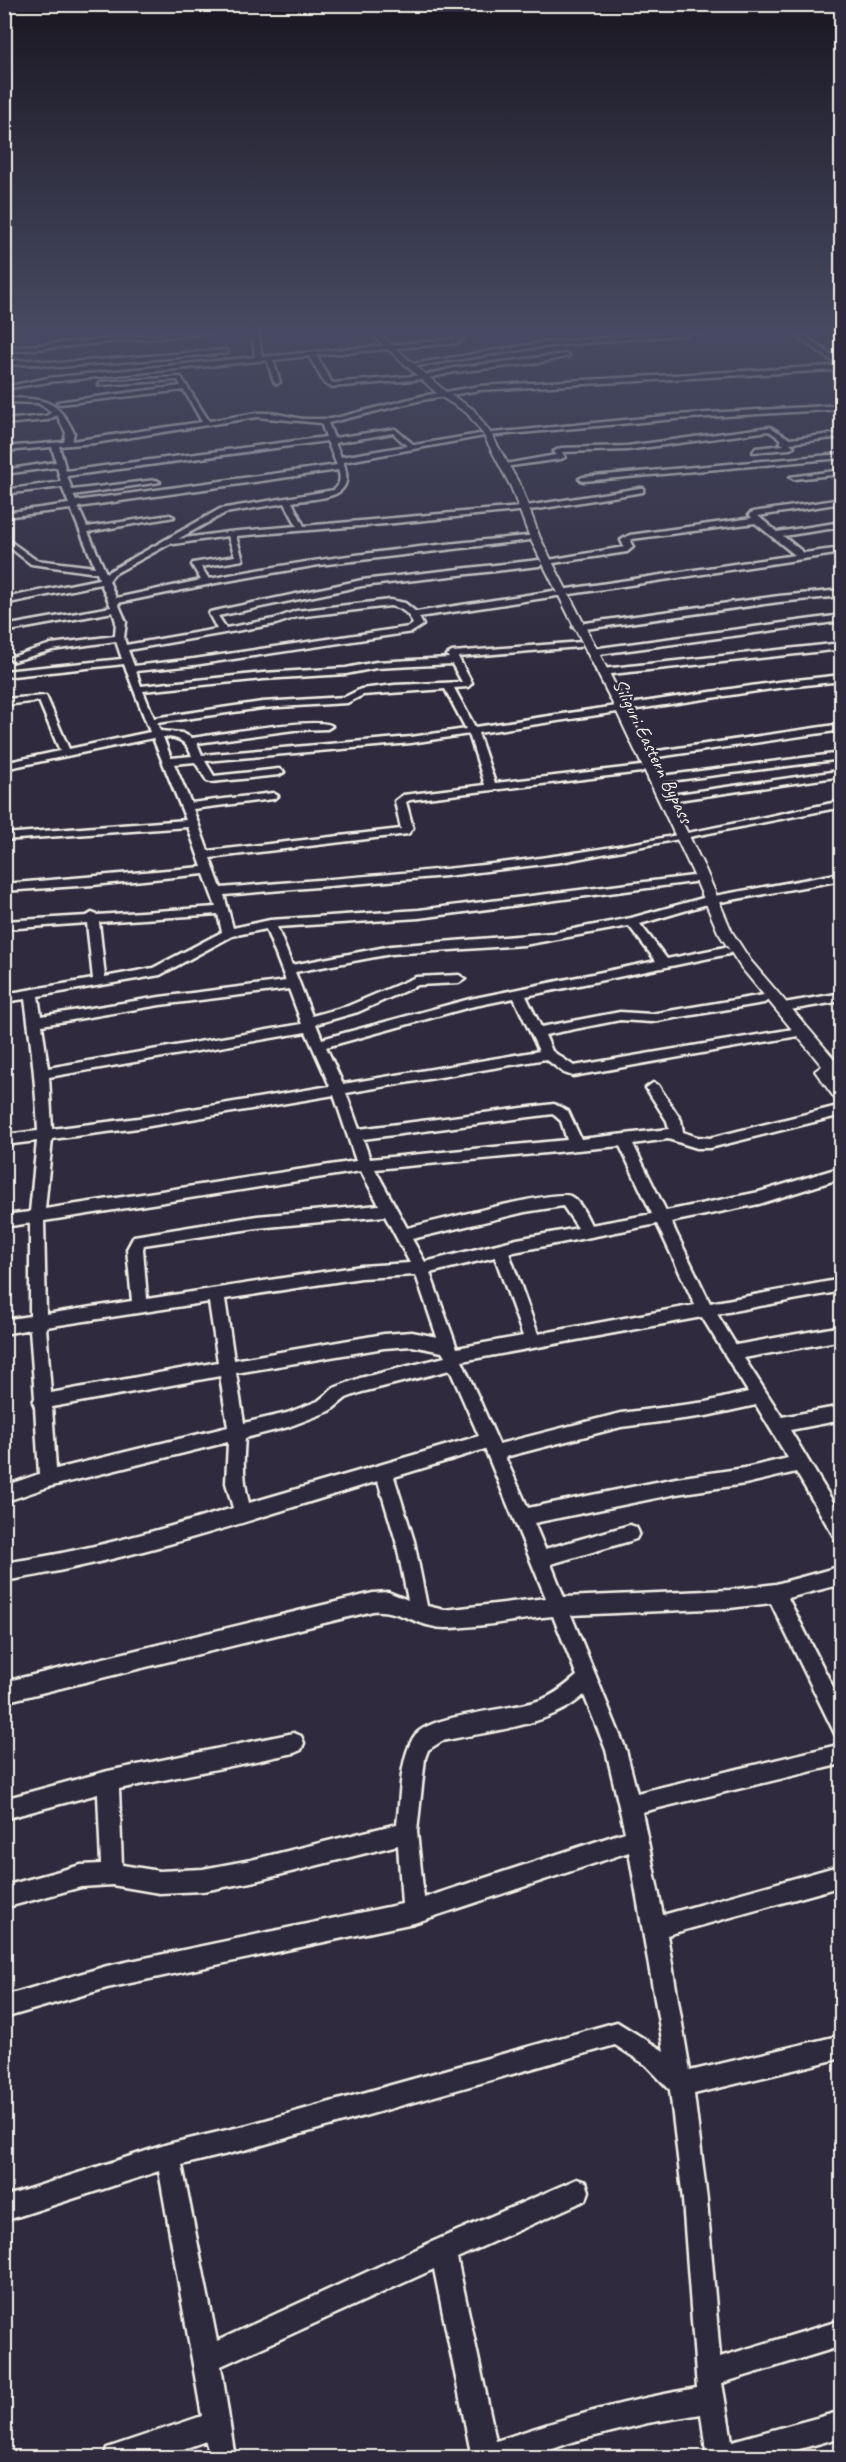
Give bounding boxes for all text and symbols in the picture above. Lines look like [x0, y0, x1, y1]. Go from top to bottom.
street label: Siliguri Eastern Bypass [607, 675, 700, 829]

